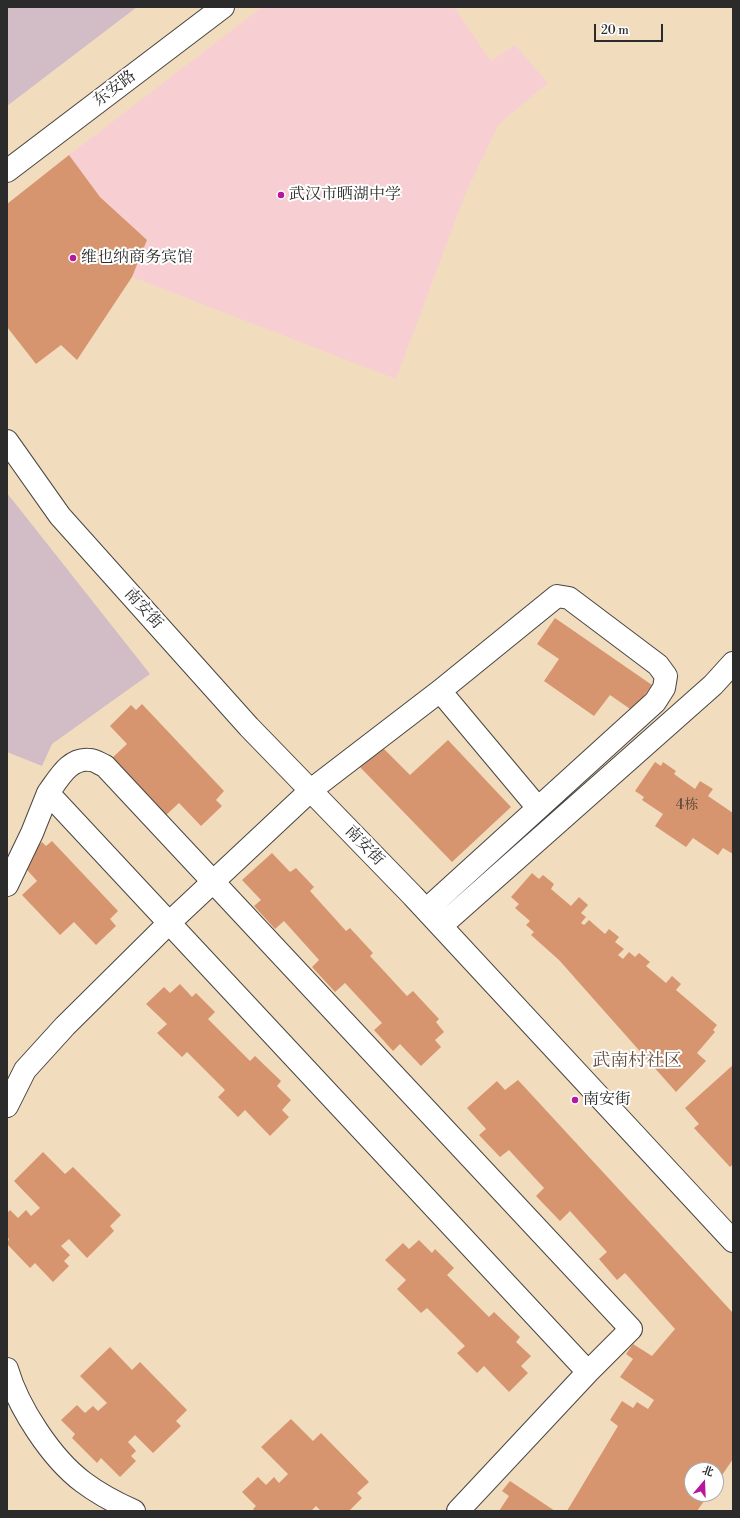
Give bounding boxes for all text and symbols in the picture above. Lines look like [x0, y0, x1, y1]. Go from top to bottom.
scale bar [596, 16, 665, 42]
text: 20 m [601, 23, 629, 38]
street label: 东安路 [90, 67, 140, 111]
place label: 武汉市晒湖中学 [289, 185, 401, 205]
marker: 武汉市晒湖中学 [276, 190, 286, 200]
place label: 维也纳商务宾馆 [81, 248, 193, 268]
marker: 维也纳商务宾馆 [68, 253, 78, 263]
street label: 南安街 [120, 585, 166, 633]
house number: 4栋 [676, 798, 698, 814]
street label: 南安街 [340, 822, 388, 870]
district label: 武南村社区 [592, 1051, 682, 1073]
place label: 南安街 [583, 1090, 631, 1110]
marker: 南安街 [570, 1095, 580, 1105]
north arrow [684, 1462, 724, 1502]
text: 北 [700, 1463, 715, 1480]

